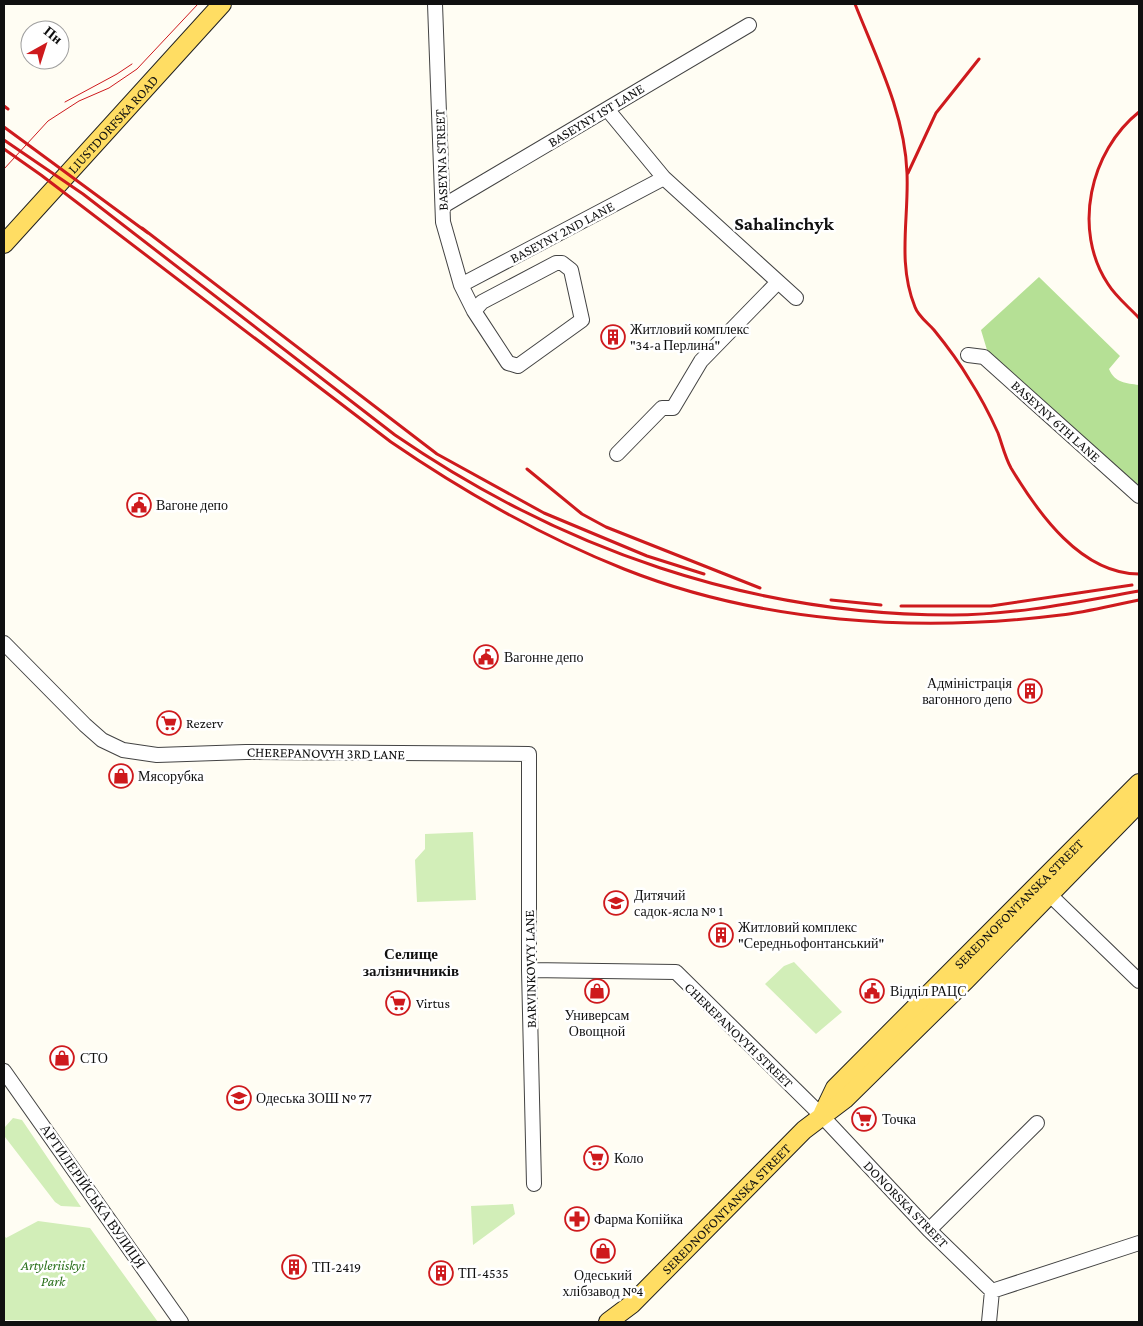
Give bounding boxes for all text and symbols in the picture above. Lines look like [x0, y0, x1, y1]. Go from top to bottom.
north arrow [20, 20, 70, 70]
text: Пн [41, 23, 66, 47]
street label: LIUSTDORFSKA ROAD [64, 72, 162, 176]
street label: BASEYNY 1ST LANE [545, 80, 647, 150]
street label: BASEYNA STREET [431, 109, 451, 211]
street label: BASEYNY 2ND LANE [507, 198, 617, 266]
district label: Sahalinchyk [734, 213, 834, 234]
place label: Житловий комплекс "34-а Перлина" [630, 321, 749, 353]
building icon: Житловий комплекс "34-а Перлина" [600, 324, 626, 350]
street label: BASEYNY 6TH LANE [1008, 377, 1104, 465]
public building icon: Вагоне депо [126, 492, 152, 518]
place label: Вагоне депо [156, 497, 228, 513]
public building icon: Вагонне депо [473, 644, 499, 670]
place label: Вагонне депо [504, 649, 584, 665]
place label: Адміністрація вагонного депо [922, 675, 1013, 707]
building icon: Адміністрація вагонного депо [1017, 678, 1043, 704]
supermarket icon: Rezerv [156, 710, 182, 736]
place label: Rezerv [186, 715, 224, 731]
street label: CHEREPANOVYH 3RD LANE [247, 744, 406, 762]
shop icon: Мясорубка [108, 763, 134, 789]
place label: Мясорубка [138, 768, 204, 784]
street label: SEREDNOFONTANSKA STREET [951, 835, 1087, 972]
place label: Дитячий садок-ясла № 1 [634, 887, 723, 919]
school or university icon: Дитячий садок-ясла № 1 [603, 890, 629, 916]
street label: BARVINKOVYY LANE [521, 909, 539, 1028]
place label: Житловий комплекс "Середньофонтанський" [738, 919, 884, 951]
building icon: Житловий комплекс "Середньофонтанський" [708, 922, 734, 948]
district label: Селище залізничників [363, 946, 459, 979]
shop icon: Универсам Овощной [584, 978, 610, 1004]
public building icon: Відділ РАЦС [859, 978, 885, 1004]
street label: CHEREPANOVYH STREET [681, 979, 797, 1091]
place label: Відділ РАЦС [890, 983, 967, 999]
supermarket icon: Virtus [385, 990, 411, 1016]
place label: Virtus [416, 995, 450, 1011]
place label: Универсам Овощной [565, 1007, 630, 1039]
shop icon: СТО [49, 1045, 75, 1071]
place label: СТО [80, 1050, 108, 1066]
school or university icon: Одеська ЗОШ № 77 [226, 1085, 252, 1111]
place label: Одеська ЗОШ № 77 [256, 1090, 372, 1106]
supermarket icon: Точка [851, 1106, 877, 1132]
place label: Точка [882, 1111, 917, 1127]
street label: АРТИЛЕРІЙСЬКА ВУЛИЦЯ [37, 1121, 149, 1271]
street label: SEREDNOFONTANSKA STREET [658, 1140, 794, 1277]
supermarket icon: Коло [583, 1145, 609, 1171]
place label: Коло [614, 1150, 643, 1166]
street label: DONORSKA STREET [860, 1157, 952, 1251]
pharmacy icon: Фарма Копійка [564, 1206, 590, 1232]
place label: Фарма Копійка [594, 1211, 684, 1227]
shop icon: Одеський хлібзавод №4 [590, 1238, 616, 1264]
building icon: ТП-2419 [281, 1254, 307, 1280]
park label: Artyleriiskyi Park [20, 1257, 85, 1289]
place label: ТП-2419 [312, 1259, 361, 1275]
building icon: ТП-4535 [428, 1260, 454, 1286]
place label: ТП-4535 [458, 1265, 509, 1281]
place label: Одеський хлібзавод №4 [563, 1267, 643, 1299]

